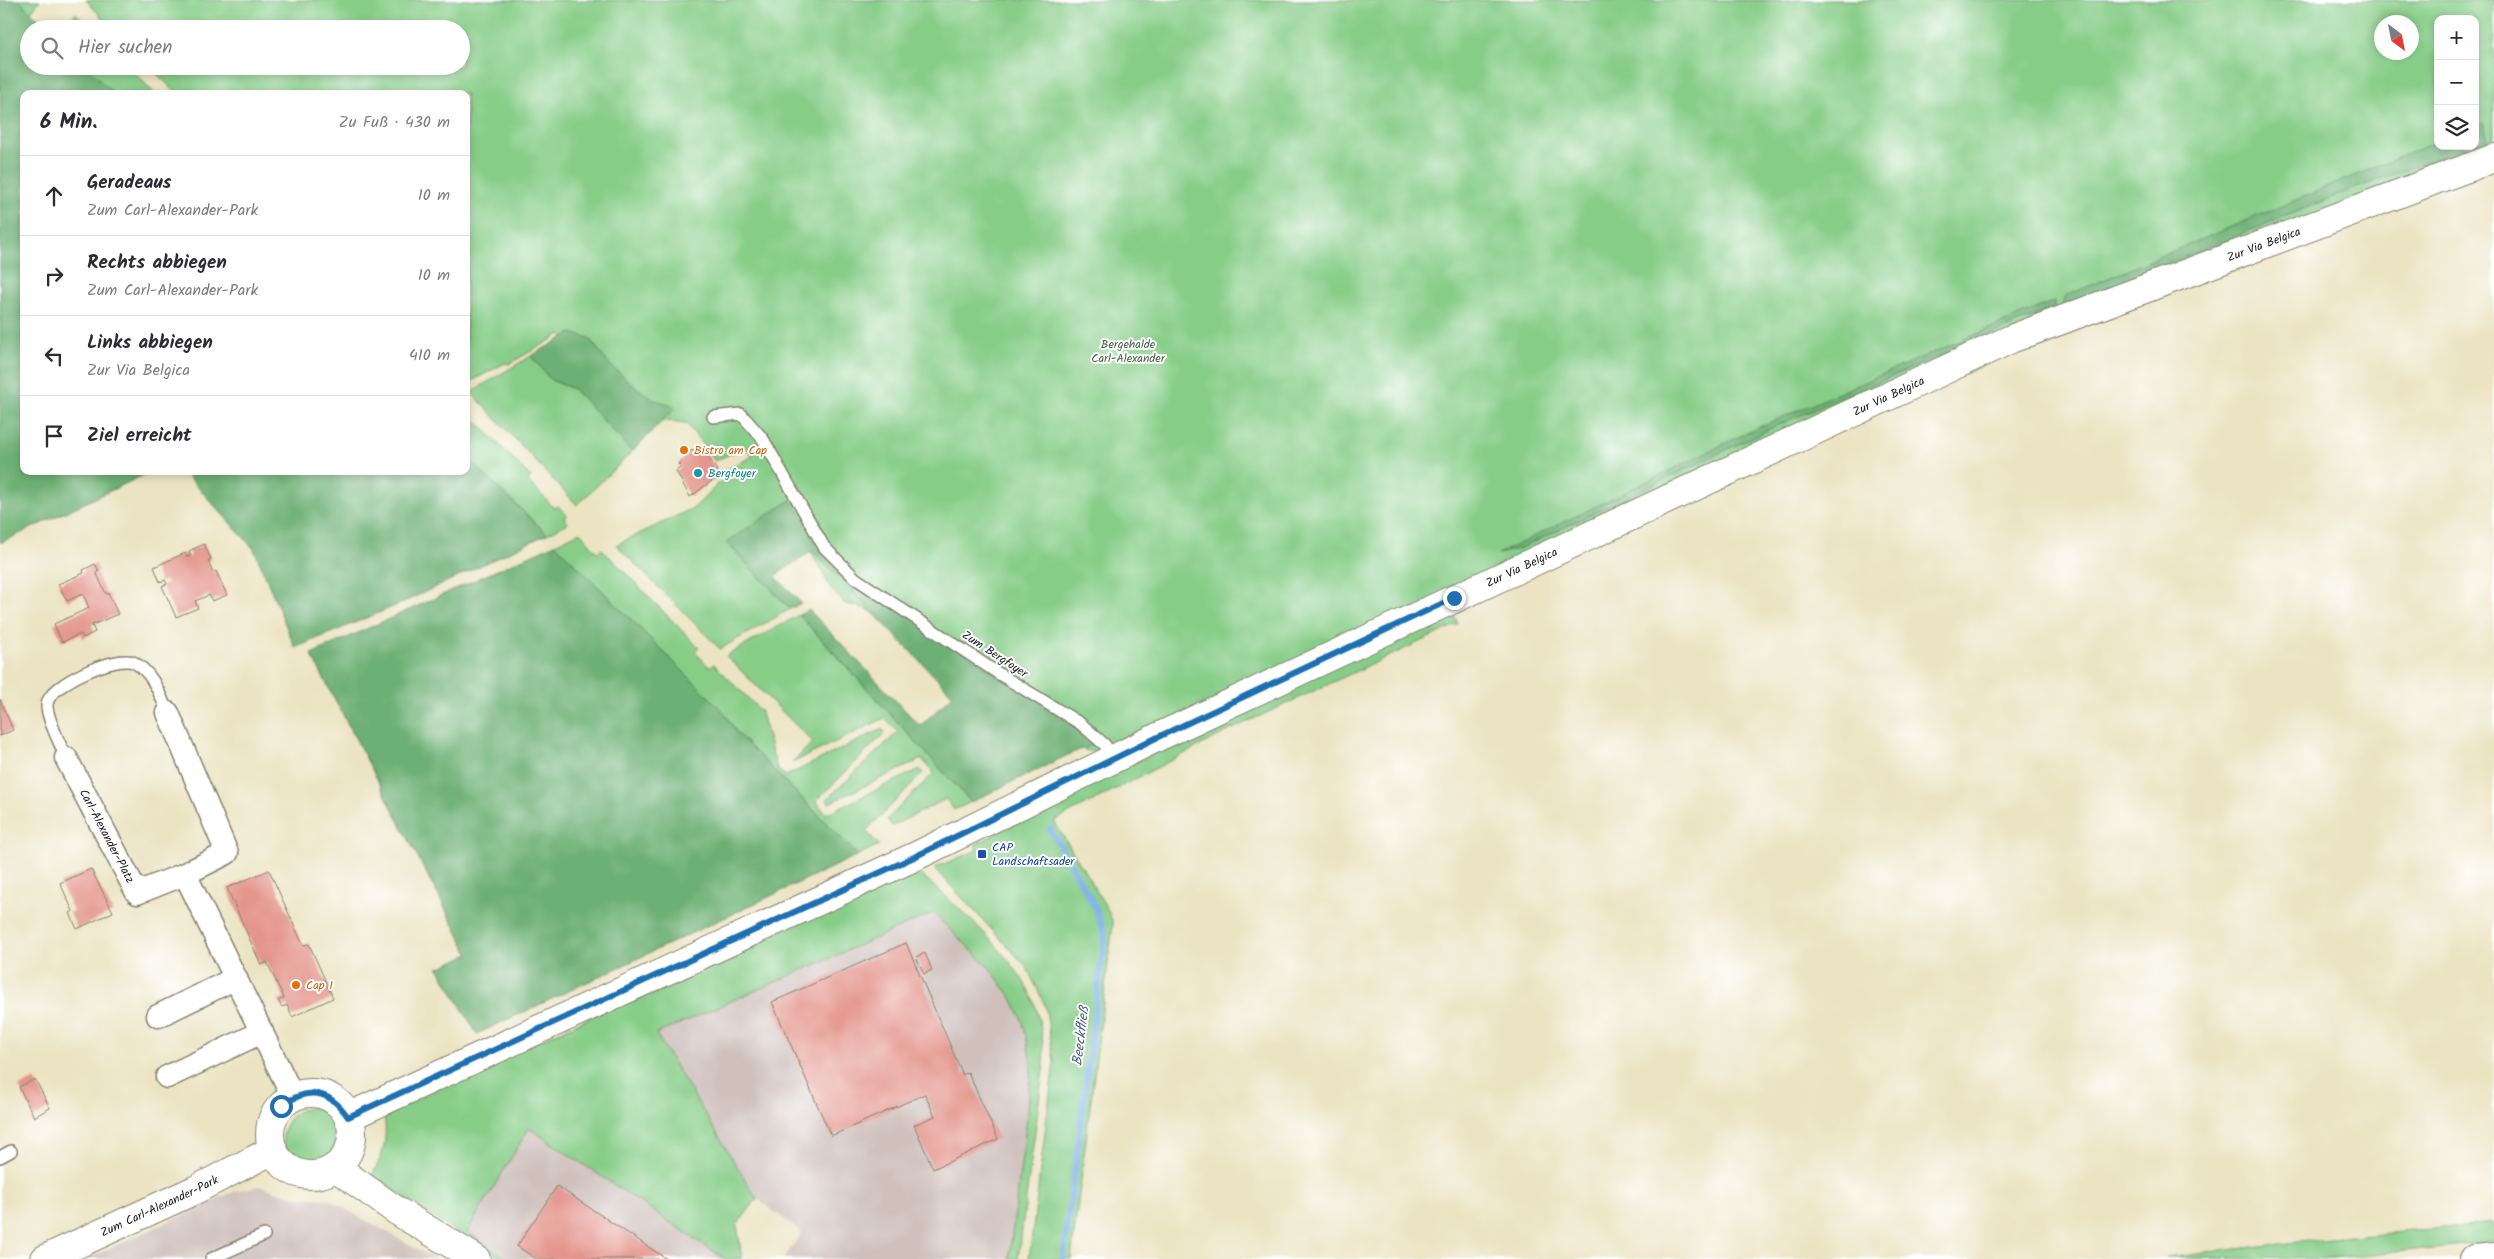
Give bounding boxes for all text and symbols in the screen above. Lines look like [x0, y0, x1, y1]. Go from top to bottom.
north arrow [2374, 15, 2419, 60]
map controls [2434, 15, 2479, 150]
button: + [2434, 15, 2479, 60]
search box [20, 20, 470, 75]
text: Hier suchen [78, 33, 172, 63]
icon: search [38, 34, 66, 62]
button: − [2434, 60, 2479, 105]
button: layers [2434, 105, 2479, 150]
text: 6 Min. [40, 106, 97, 139]
text: Zu Fuß · 430 m [339, 110, 450, 135]
text: Geradeaus [87, 168, 172, 198]
icon: ahead [40, 182, 68, 210]
text: 10 m [418, 183, 450, 208]
text: Zum Carl-Alexander-Park [87, 198, 258, 223]
street label: Zur Via Belgica [2224, 222, 2304, 267]
text: Rechts abbiegen [87, 248, 227, 278]
icon: right [40, 262, 68, 290]
text: 10 m [418, 263, 450, 288]
text: Zum Carl-Alexander-Park [87, 278, 258, 303]
text: Links abbiegen [87, 328, 213, 358]
park label: Bergehalde Carl-Alexander [1091, 335, 1166, 368]
icon: left [40, 342, 68, 370]
text: 410 m [409, 343, 450, 368]
text: Zur Via Belgica [87, 358, 190, 383]
street label: Zur Via Belgica [1850, 371, 1928, 421]
text: Ziel erreicht [87, 421, 192, 451]
icon: arrive [40, 422, 68, 450]
place label: Bistro am Cap [694, 441, 767, 460]
marker: Bistro am Cap [678, 444, 690, 456]
place label: Bergfoyer [708, 464, 757, 483]
marker: Bergfoyer [692, 467, 704, 479]
street label: Zur Via Belgica [1483, 543, 1561, 593]
route end [1443, 587, 1466, 610]
street label: Zum Bergfoyer [958, 626, 1032, 683]
street label: Carl-Alexander-Platz [74, 786, 139, 887]
place label: CAP Landschaftsader [992, 838, 1075, 871]
marker: CAP Landschaftsader [976, 848, 988, 860]
place label: Cap 1 [306, 976, 333, 995]
marker: Cap 1 [290, 979, 302, 991]
water label: Beeckfließ [1066, 1003, 1096, 1067]
route start [270, 1095, 293, 1118]
street label: Zum Carl-Alexander-Park [97, 1170, 222, 1242]

